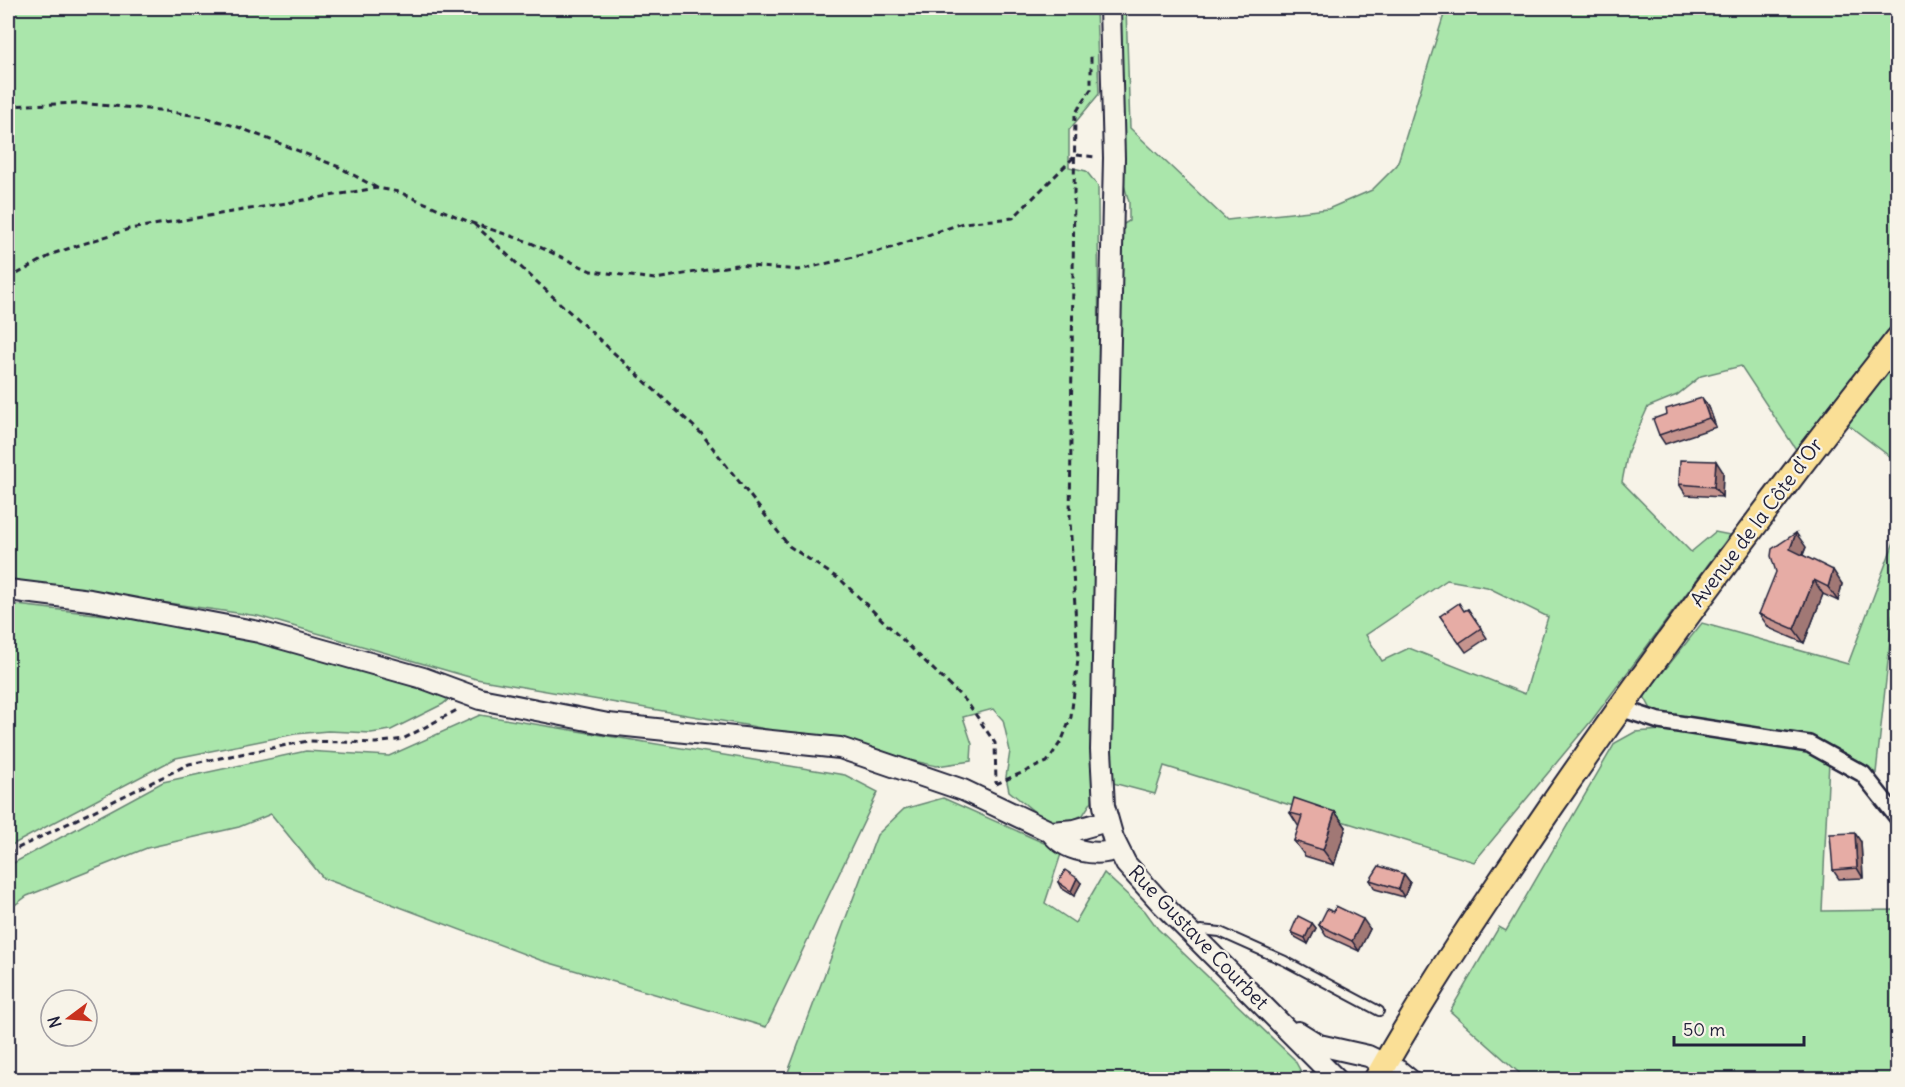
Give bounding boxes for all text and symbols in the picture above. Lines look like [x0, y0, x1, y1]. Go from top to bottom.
street label: Avenue de la Côte d'Or [1684, 433, 1828, 611]
street label: Rue Gustave Courbet [1124, 860, 1274, 1015]
north arrow [39, 988, 99, 1048]
scale bar [1674, 1009, 1804, 1047]
text: N [43, 1014, 66, 1030]
text: 50 m [1683, 1018, 1725, 1041]

